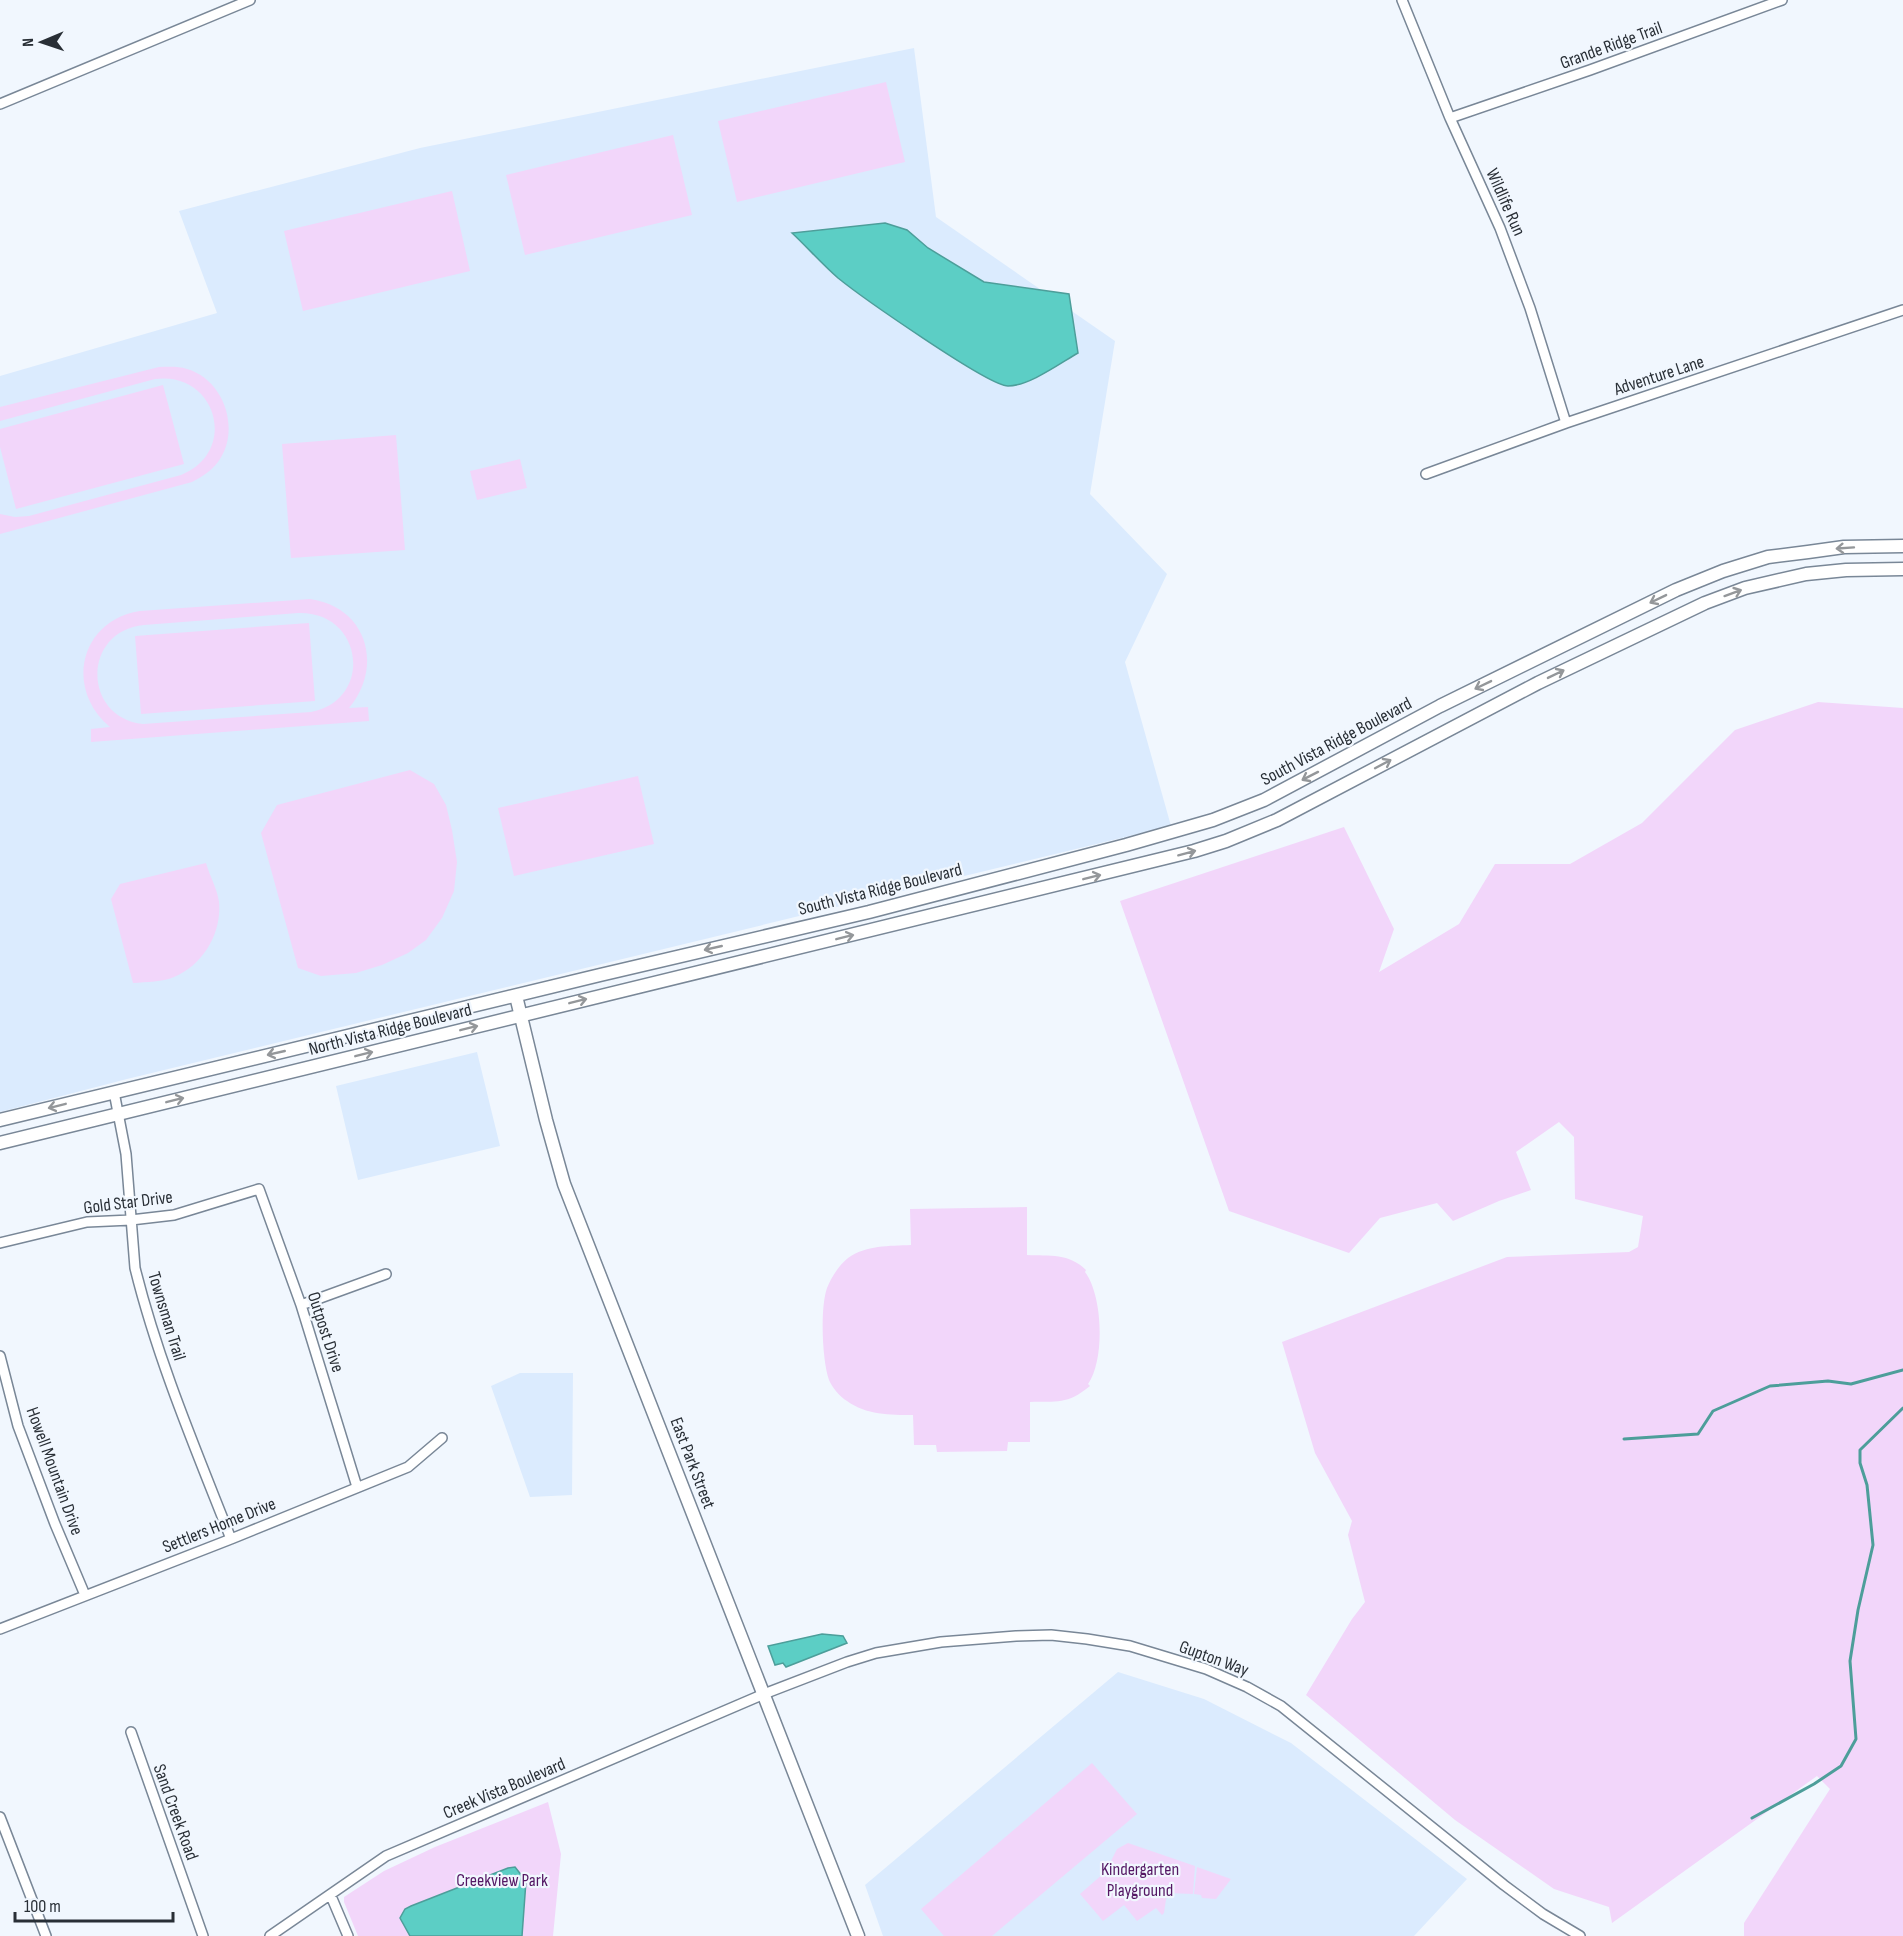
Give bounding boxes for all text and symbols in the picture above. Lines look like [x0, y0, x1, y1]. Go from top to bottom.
north arrow [12, 12, 72, 72]
street label: Grande Ridge Trail [1557, 17, 1665, 74]
text: N [19, 38, 38, 47]
street label: Wildlife Run [1481, 165, 1530, 239]
street label: Adventure Lane [1611, 351, 1707, 400]
one-way arrow [1835, 542, 1855, 553]
one-way arrow [1723, 586, 1742, 597]
one-way arrow [1649, 593, 1667, 605]
one-way arrow [1547, 668, 1565, 679]
one-way arrow [1474, 679, 1492, 691]
street label: South Vista Ridge Boulevard [1257, 693, 1415, 790]
one-way arrow [1374, 758, 1391, 770]
one-way arrow [1302, 770, 1320, 782]
one-way arrow [1177, 846, 1196, 858]
street label: South Vista Ridge Boulevard [796, 859, 964, 920]
one-way arrow [1082, 870, 1101, 882]
one-way arrow [835, 930, 854, 942]
one-way arrow [704, 943, 723, 955]
one-way arrow [568, 995, 587, 1007]
street label: North Vista Ridge Boulevard [307, 999, 474, 1060]
one-way arrow [459, 1021, 478, 1033]
one-way arrow [355, 1047, 374, 1059]
one-way arrow [266, 1048, 285, 1060]
one-way arrow [165, 1094, 184, 1106]
one-way arrow [48, 1100, 67, 1112]
street label: Gold Star Drive [82, 1187, 174, 1218]
street label: Townsman Trail [143, 1269, 190, 1363]
street label: Outpost Drive [303, 1289, 348, 1375]
street label: Howell Mountain Drive [22, 1404, 87, 1538]
street label: East Park Street [666, 1415, 720, 1512]
street label: Settlers Home Drive [159, 1493, 279, 1558]
street label: Gupton Way [1176, 1636, 1251, 1681]
street label: Creek Vista Boulevard [440, 1753, 568, 1824]
street label: Sand Creek Road [148, 1761, 203, 1863]
park label: Kindergarten Playground [1101, 1859, 1179, 1901]
park label: Creekview Park [456, 1870, 548, 1891]
scale bar [15, 1885, 172, 1923]
text: 100 m [24, 1896, 61, 1917]

